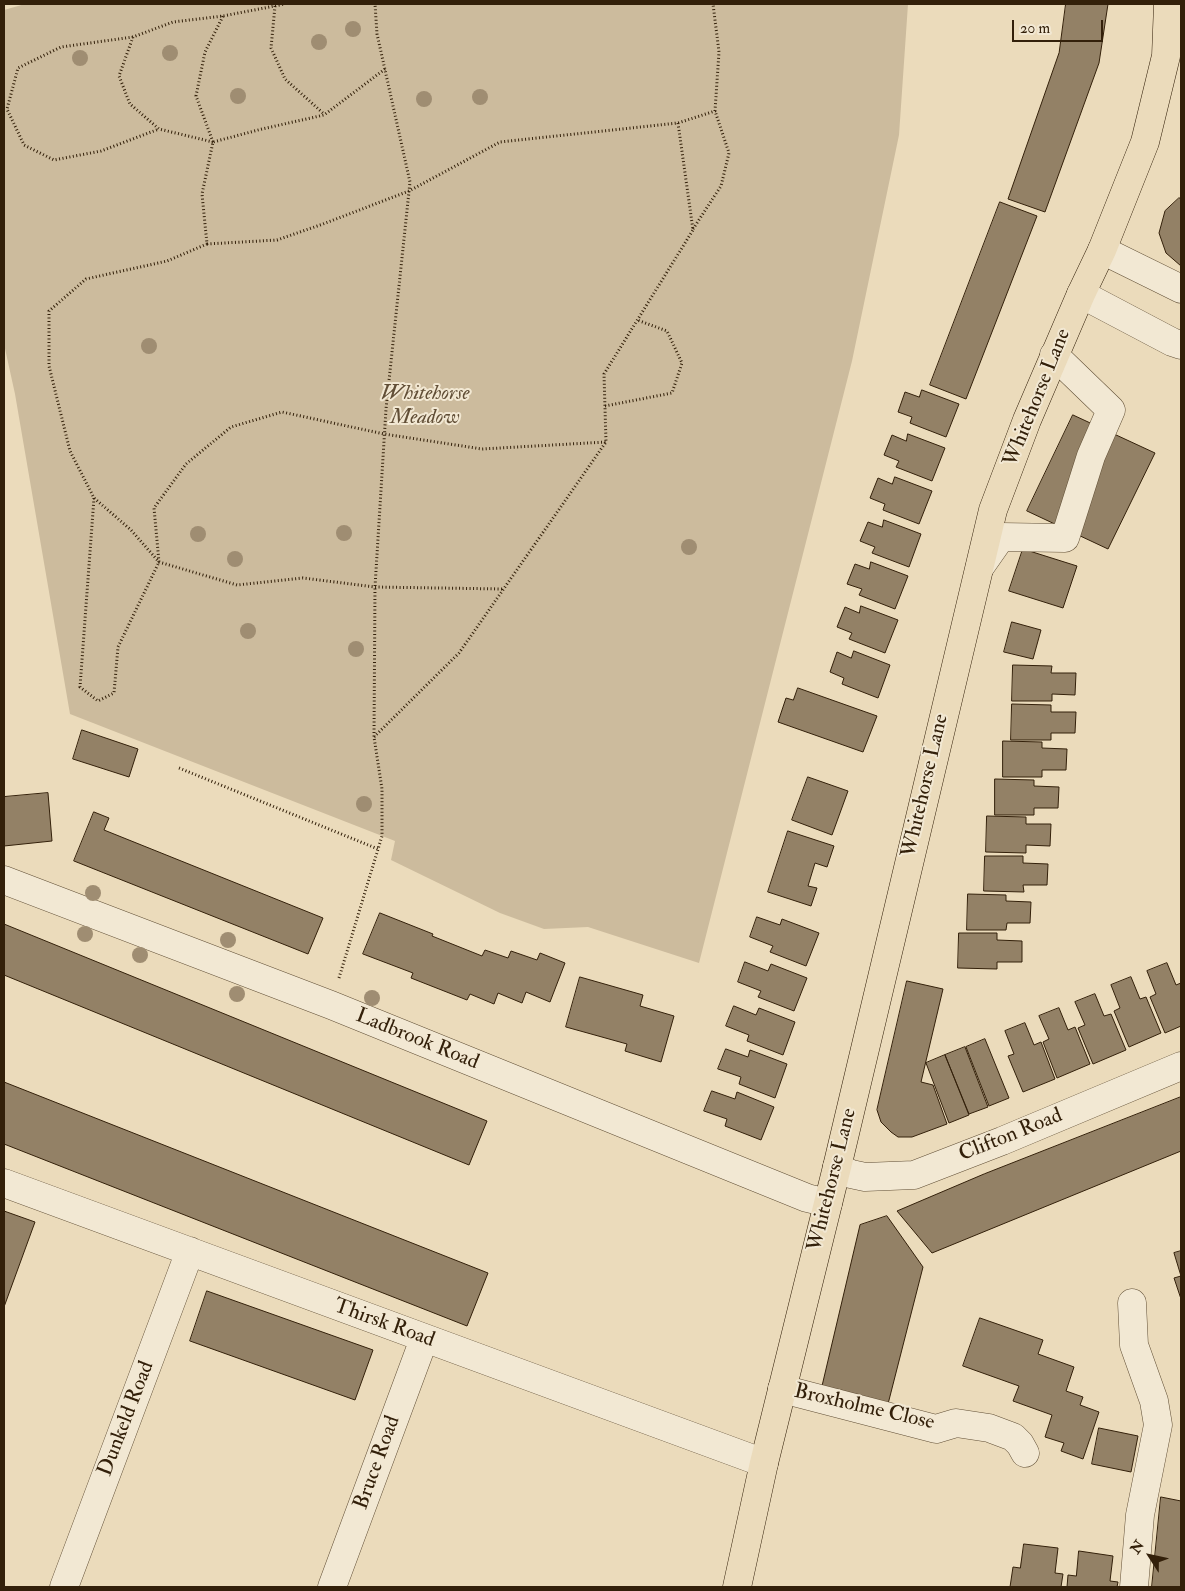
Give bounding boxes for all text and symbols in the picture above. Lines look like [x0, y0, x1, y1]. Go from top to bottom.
scale bar [1015, 10, 1106, 42]
text: 20 m [1020, 19, 1050, 38]
street label: Whitehorse Lane [999, 325, 1077, 471]
park label: Whitehorse Meadow [380, 381, 470, 431]
street label: Whitehorse Lane [897, 712, 955, 860]
street label: Ladbrook Road [352, 1004, 482, 1076]
street label: Clifton Road [956, 1104, 1066, 1168]
street label: Whitehorse Lane [803, 1106, 863, 1254]
street label: Thirsk Road [330, 1294, 438, 1354]
street label: Dunkeld Road [94, 1358, 160, 1480]
street label: Broxholme Close [791, 1380, 937, 1436]
street label: Bruce Road [349, 1413, 407, 1513]
north arrow [1125, 1531, 1175, 1581]
text: N [1127, 1537, 1148, 1557]

